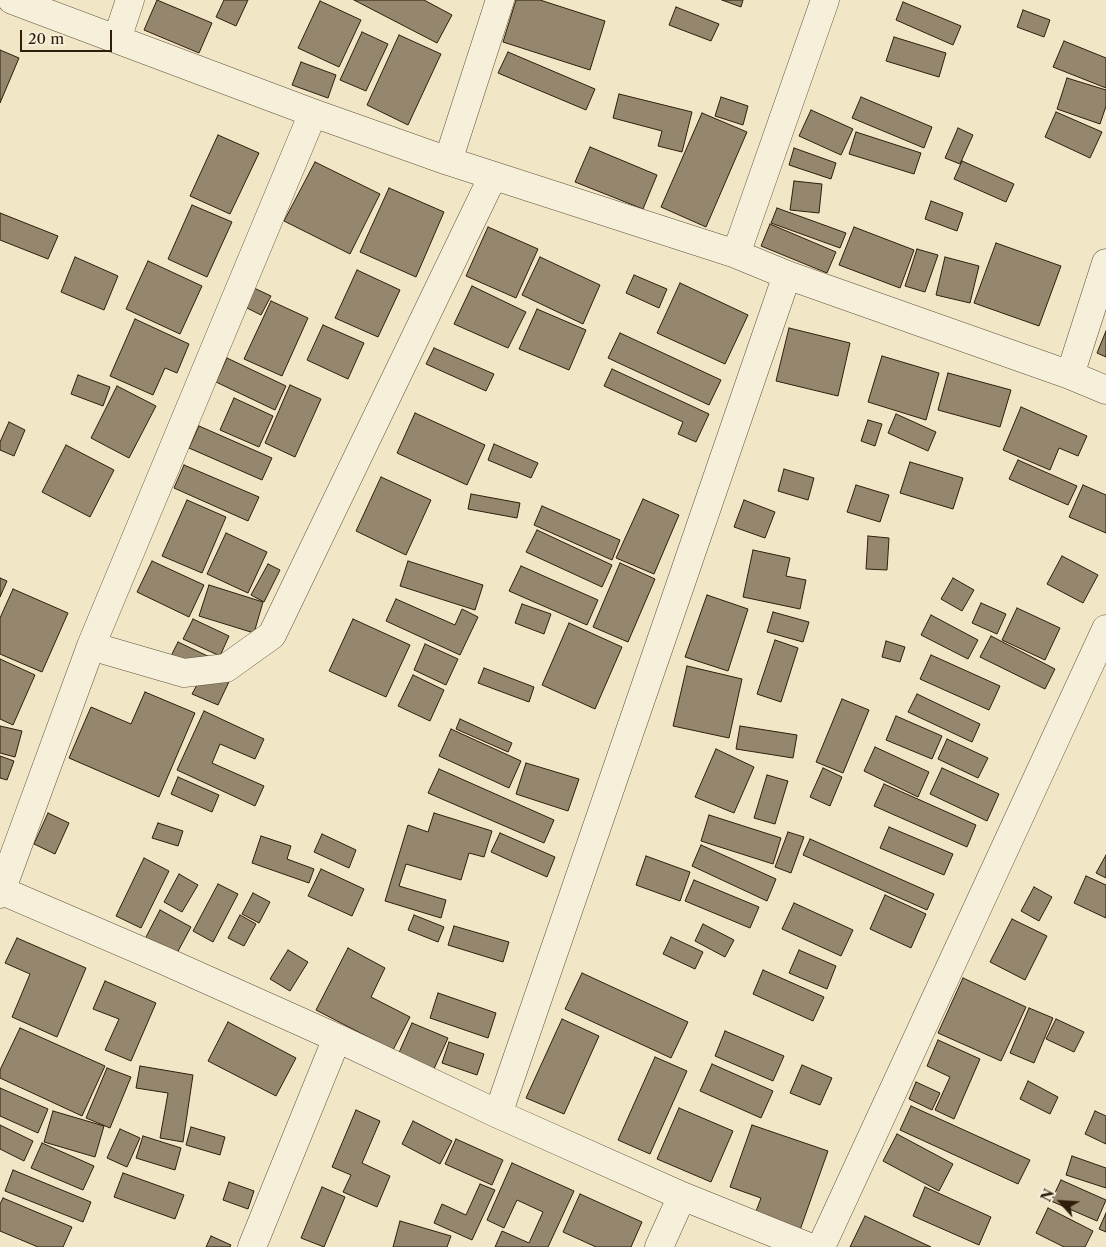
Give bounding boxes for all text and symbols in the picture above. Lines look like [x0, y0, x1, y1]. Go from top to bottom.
scale bar [22, 20, 115, 52]
text: 20 m [28, 29, 64, 48]
north arrow [1036, 1177, 1086, 1227]
text: N [1037, 1186, 1058, 1205]

